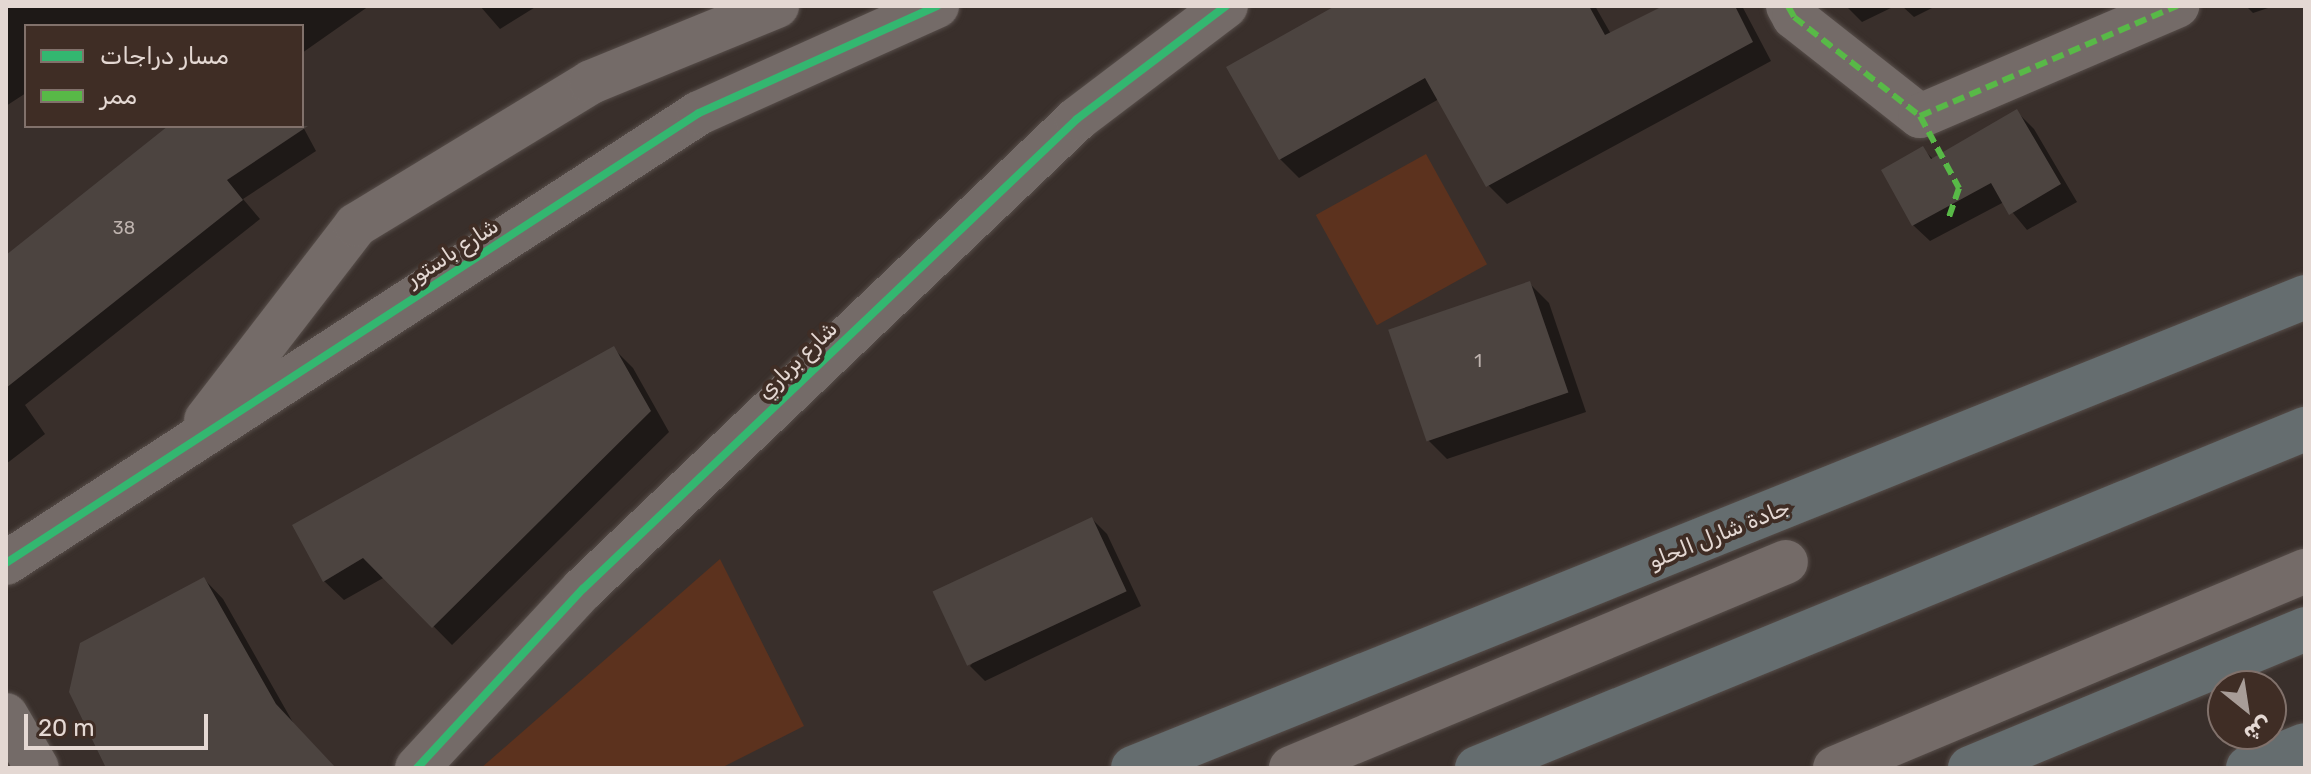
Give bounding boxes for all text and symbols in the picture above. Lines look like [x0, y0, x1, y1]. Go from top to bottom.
legend [24, 24, 304, 128]
text: مسار دراجات [100, 42, 229, 70]
text: ممر [100, 82, 137, 110]
street label: شارع باستور [401, 212, 503, 292]
house number: 38 [113, 217, 135, 239]
street label: شارع برباري [751, 315, 843, 405]
house number: 1 [1474, 350, 1482, 372]
street label: جادة شارل الحلو [1644, 494, 1794, 574]
north arrow [2207, 670, 2287, 750]
scale bar [28, 698, 212, 748]
text: ش [2239, 711, 2277, 748]
text: 20 m [38, 714, 95, 742]

